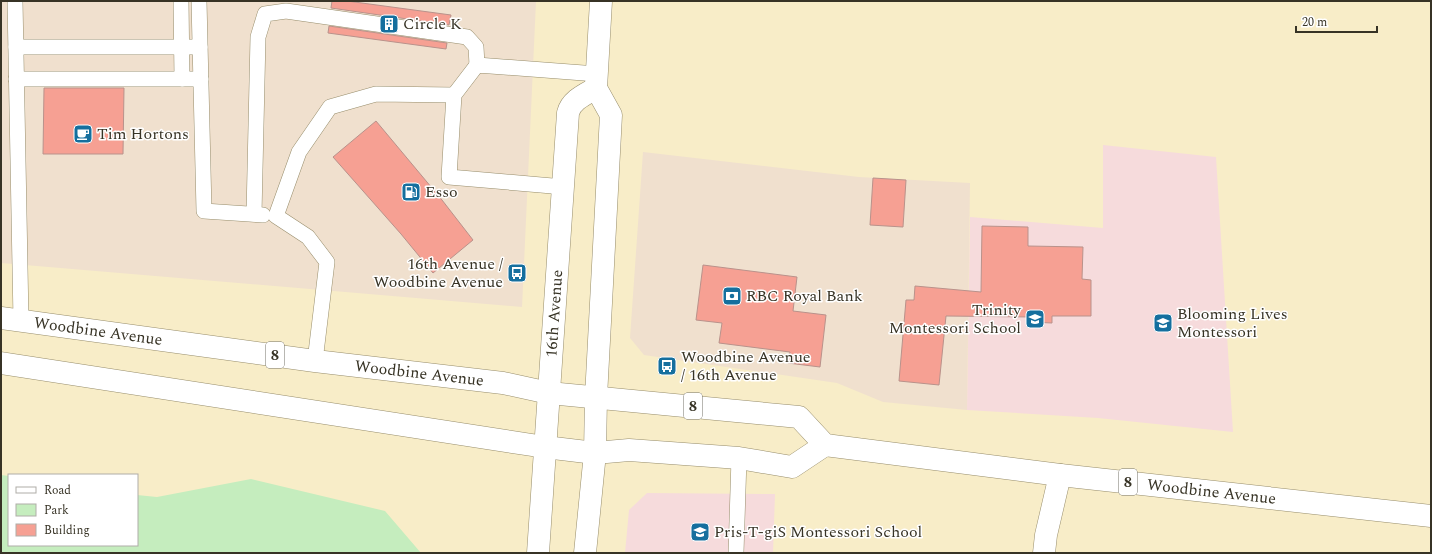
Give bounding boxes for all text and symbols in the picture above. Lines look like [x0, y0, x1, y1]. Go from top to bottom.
scale bar [1296, 8, 1377, 34]
place label: Circle K [403, 12, 462, 36]
building icon: Circle K [378, 13, 400, 35]
text: 20 m [1302, 13, 1327, 32]
place label: Tim Hortons [97, 122, 189, 146]
cafe icon: Tim Hortons [72, 123, 94, 145]
place label: Esso [425, 180, 458, 204]
fuel station icon: Esso [400, 181, 422, 203]
place label: 16th Avenue / Woodbine Avenue [373, 252, 503, 294]
bus stop icon: 16th Avenue / Woodbine Avenue [506, 262, 528, 284]
street label: 16th Avenue [539, 269, 569, 358]
place label: RBC Royal Bank [746, 284, 863, 308]
bank icon: RBC Royal Bank [721, 285, 743, 307]
place label: Trinity Montessori School [889, 298, 1022, 340]
place label: Blooming Lives Montessori [1177, 302, 1288, 344]
school or university icon: Trinity Montessori School [1024, 308, 1046, 330]
street label: Woodbine Avenue [32, 311, 164, 352]
school or university icon: Blooming Lives Montessori [1152, 312, 1174, 334]
road number: 8 [266, 342, 284, 368]
place label: Woodbine Avenue / 16th Avenue [681, 345, 811, 387]
street label: Woodbine Avenue [354, 354, 485, 393]
bus stop icon: Woodbine Avenue / 16th Avenue [656, 355, 678, 377]
road number: 8 [684, 393, 702, 419]
road number: 8 [1119, 469, 1137, 495]
street label: Woodbine Avenue [1146, 473, 1277, 511]
legend [8, 474, 138, 546]
text: Road [44, 481, 71, 500]
text: Park [44, 501, 69, 520]
place label: Pris-T-giS Montessori School [714, 520, 922, 544]
text: Building [44, 521, 90, 540]
school or university icon: Pris-T-giS Montessori School [689, 521, 711, 543]

